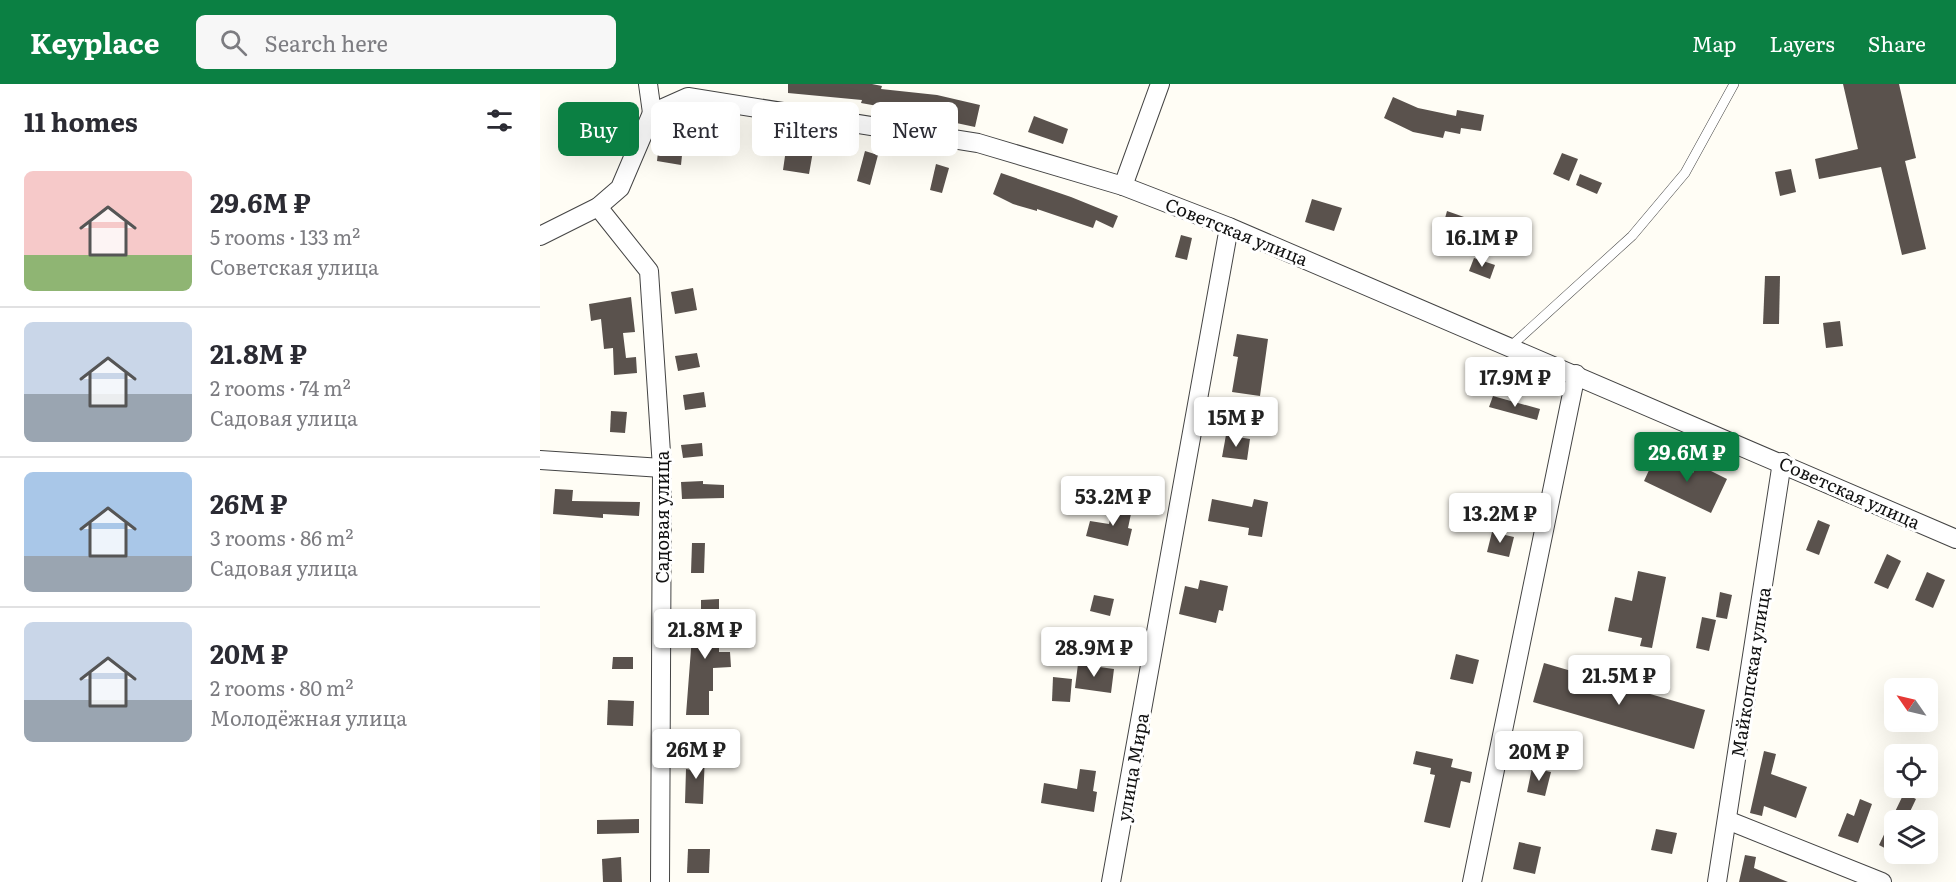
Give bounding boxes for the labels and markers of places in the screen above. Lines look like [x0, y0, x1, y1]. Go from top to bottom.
pin: 16.1M ₽ [1427, 217, 1537, 268]
pin: 17.9M ₽ [1460, 357, 1570, 408]
pin: 15M ₽ [1194, 397, 1278, 448]
pin: 29.6M ₽ [1632, 432, 1742, 483]
pin: 53.2M ₽ [1058, 476, 1168, 527]
pin: 13.2M ₽ [1445, 493, 1555, 544]
pin: 21.8M ₽ [650, 609, 760, 660]
pin: 28.9M ₽ [1039, 627, 1149, 678]
pin: 21.5M ₽ [1564, 655, 1674, 706]
pin: 26M ₽ [654, 729, 738, 780]
pin: 20M ₽ [1497, 731, 1581, 782]

